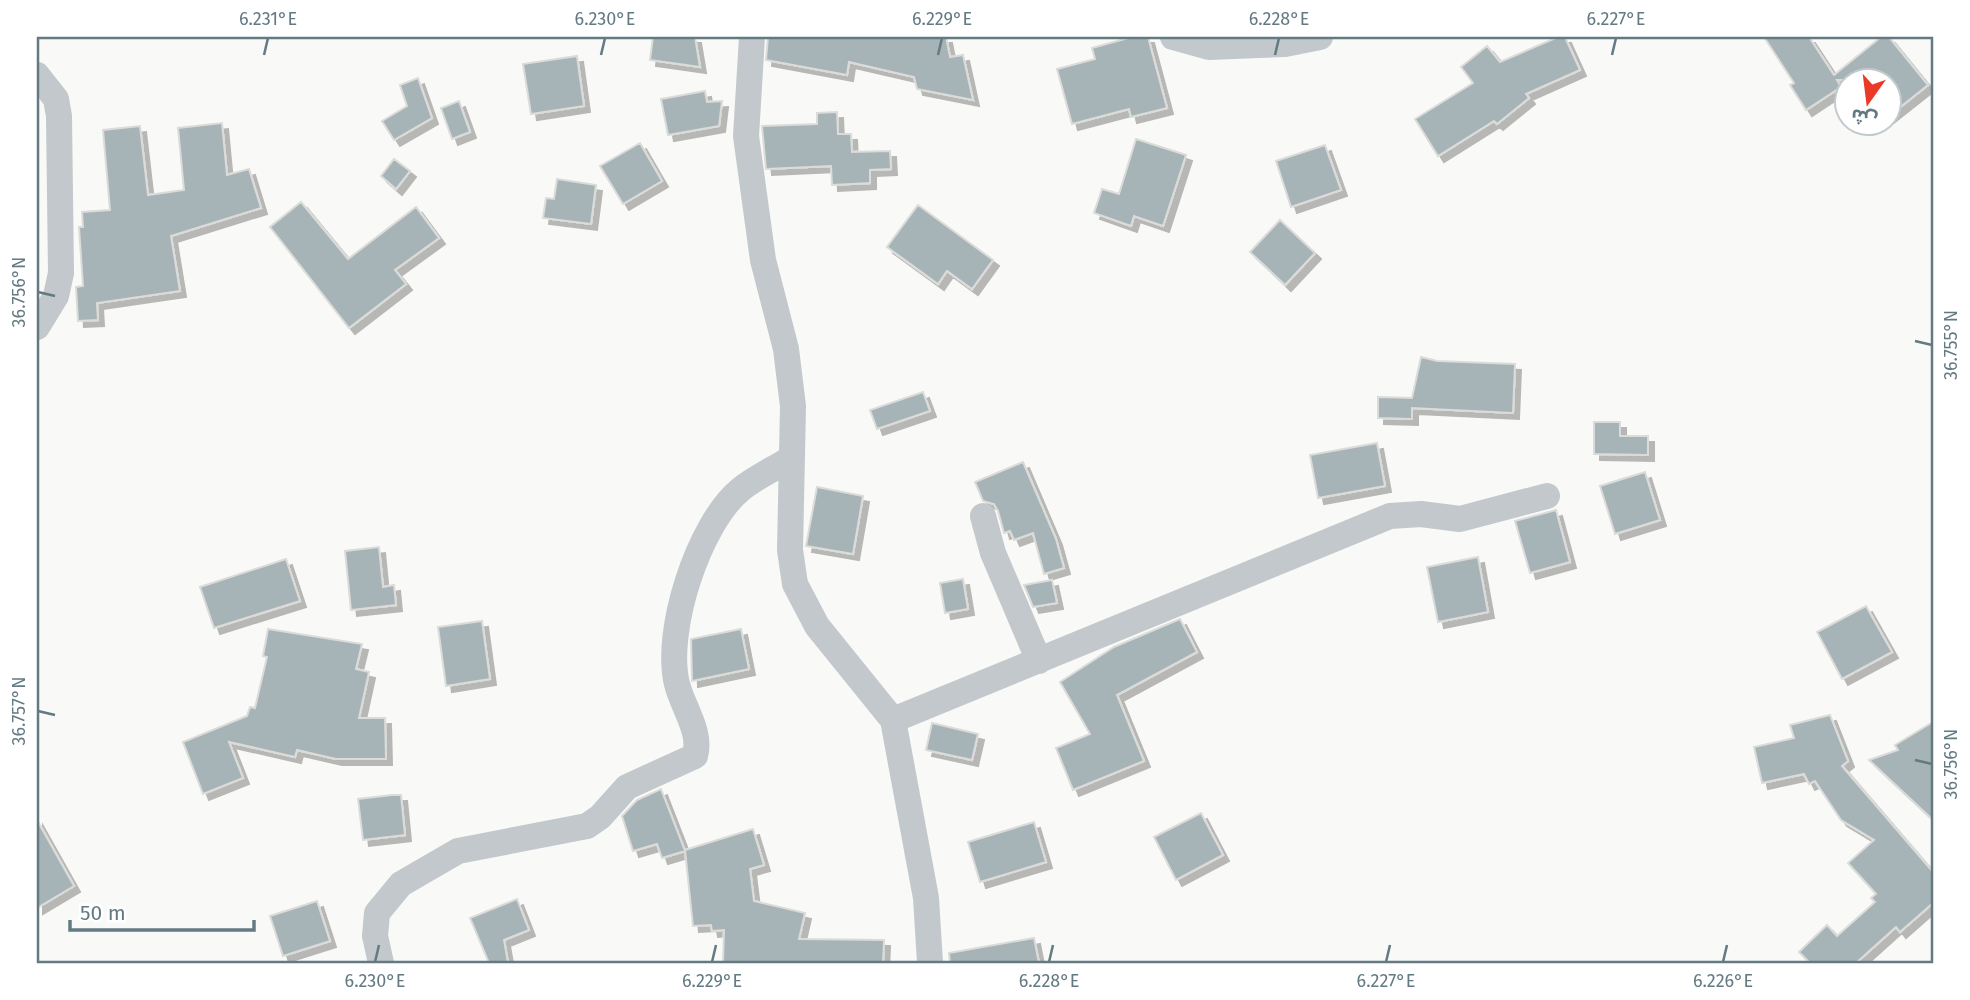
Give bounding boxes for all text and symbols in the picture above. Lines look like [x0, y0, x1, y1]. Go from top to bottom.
text: 6.231°E [239, 8, 297, 30]
text: 6.230°E [575, 8, 635, 30]
text: 6.229°E [912, 8, 972, 30]
text: 6.228°E [1249, 8, 1309, 30]
text: 6.227°E [1587, 8, 1645, 30]
north arrow [1834, 66, 1904, 136]
text: ش [1849, 104, 1879, 132]
text: 36.756°N [8, 257, 30, 327]
text: 36.755°N [1940, 310, 1962, 380]
text: 36.757°N [8, 676, 30, 746]
text: 36.756°N [1940, 729, 1962, 799]
scale bar [70, 888, 254, 932]
text: 50 m [80, 900, 126, 926]
text: 6.230°E [345, 970, 405, 992]
text: 6.229°E [682, 970, 742, 992]
text: 6.228°E [1019, 970, 1079, 992]
text: 6.227°E [1357, 970, 1415, 992]
text: 6.226°E [1693, 970, 1753, 992]

